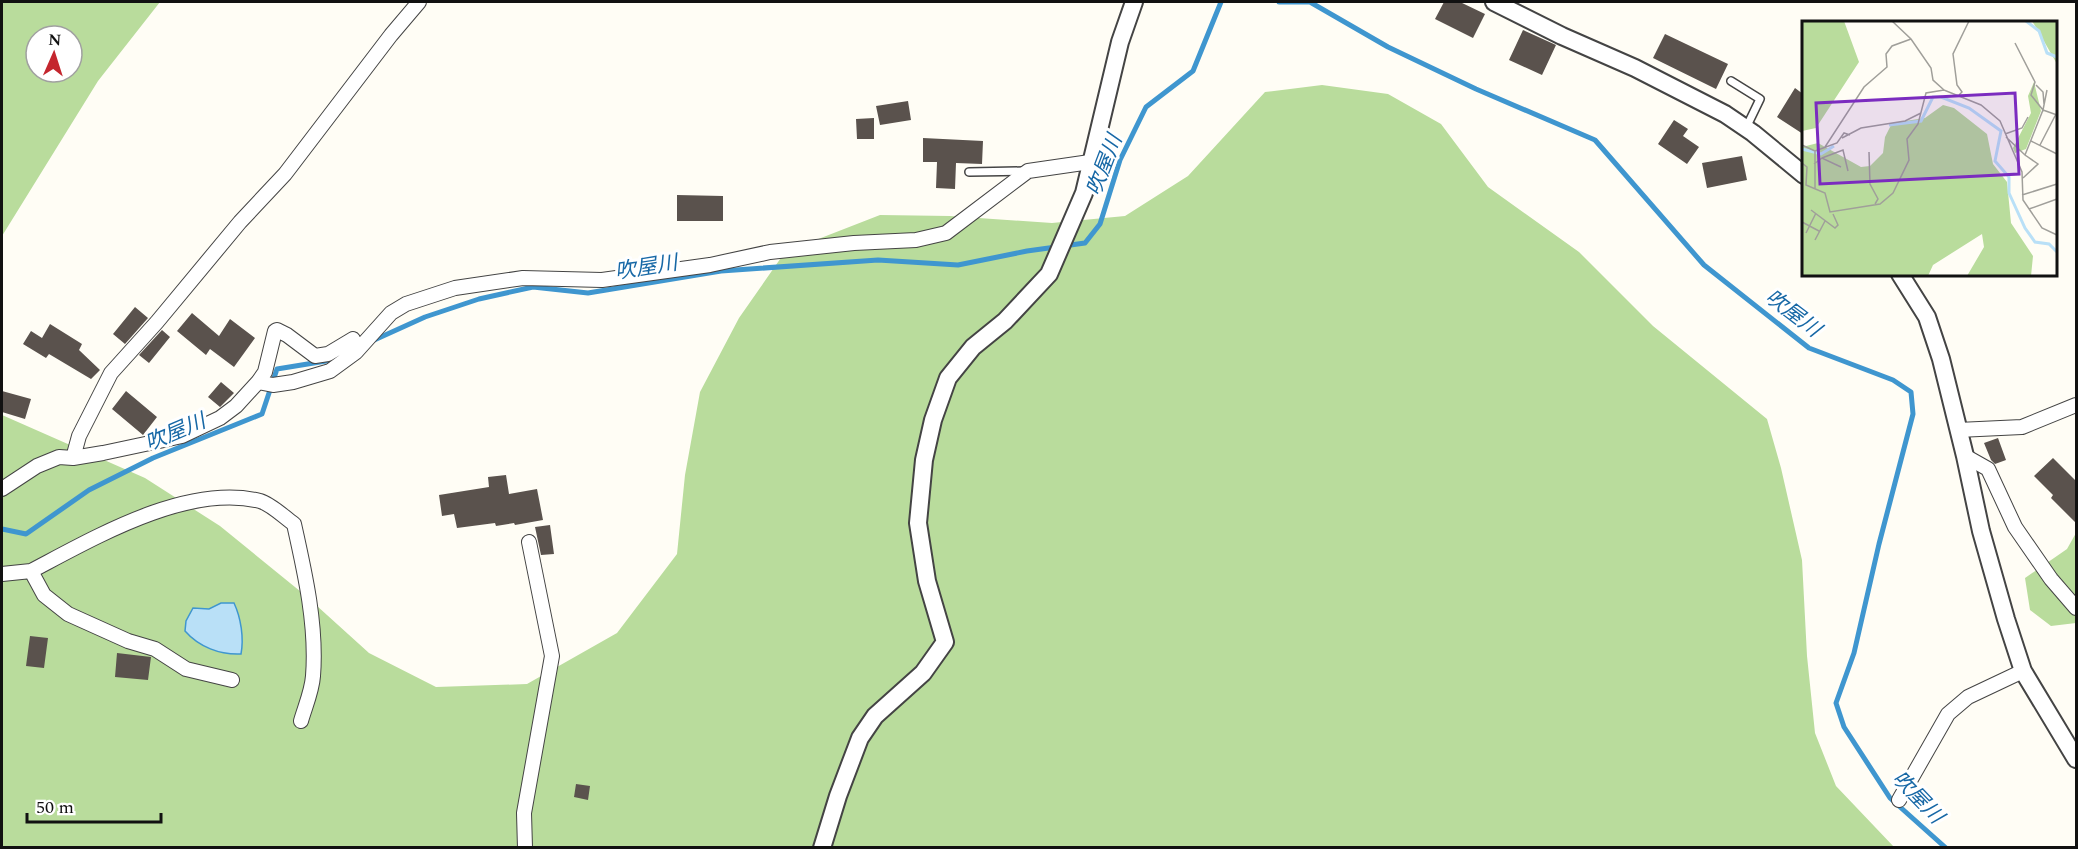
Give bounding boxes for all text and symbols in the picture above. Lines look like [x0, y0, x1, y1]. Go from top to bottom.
inset map [1802, 21, 2057, 276]
north arrow [24, 24, 84, 84]
text: N [48, 28, 62, 52]
water label: 吹屋川 [1079, 128, 1132, 201]
water label: 吹屋川 [613, 247, 682, 289]
water label: 吹屋川 [1758, 282, 1829, 347]
water label: 吹屋川 [140, 405, 212, 460]
water label: 吹屋川 [1884, 764, 1952, 833]
scale bar [27, 786, 160, 824]
text: 50 m [36, 794, 74, 821]

